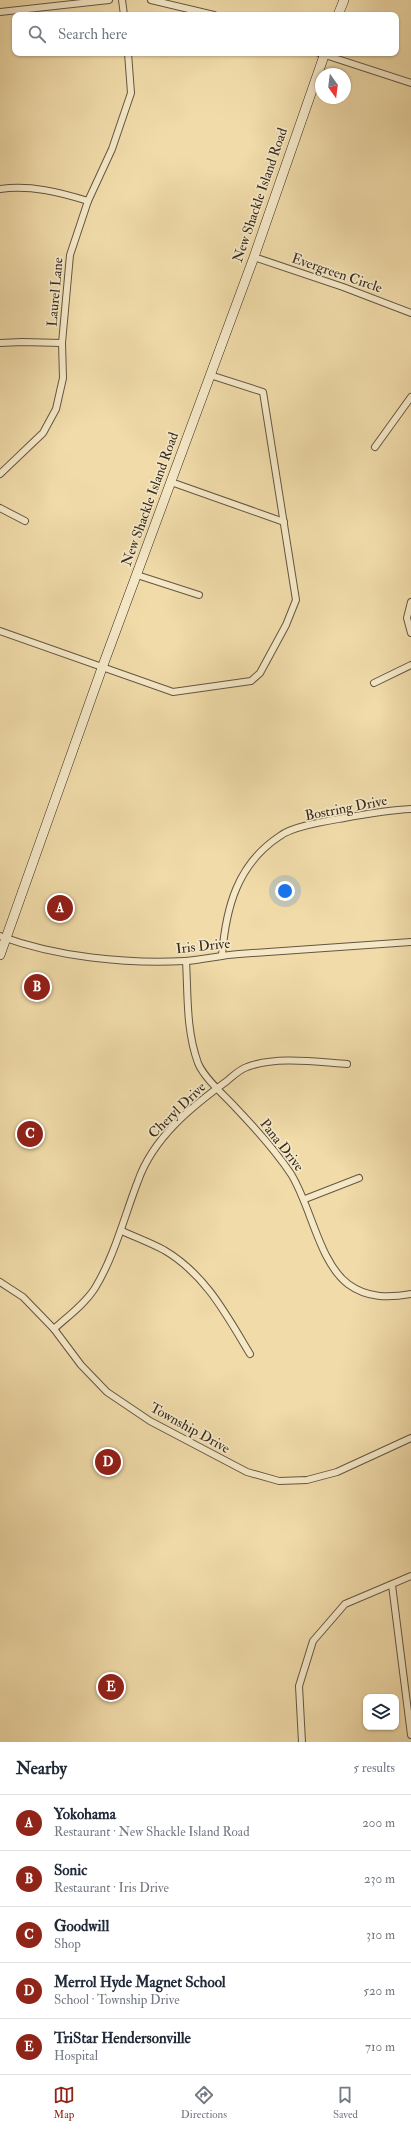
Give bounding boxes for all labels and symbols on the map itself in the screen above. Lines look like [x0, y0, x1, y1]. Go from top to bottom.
north arrow [315, 68, 351, 104]
street label: New Shackle Island Road [229, 125, 291, 265]
street label: Evergreen Circle [289, 250, 385, 296]
street label: Laurel Lane [43, 256, 67, 327]
street label: New Shackle Island Road [118, 430, 182, 568]
street label: Bostring Drive [303, 792, 389, 824]
your location [275, 881, 295, 901]
pin: A [47, 893, 73, 923]
street label: Iris Drive [175, 935, 231, 957]
pin: B [24, 972, 50, 1002]
street label: Cheryl Drive [145, 1078, 210, 1142]
street label: Pana Drive [256, 1115, 308, 1175]
pin: C [17, 1119, 43, 1149]
street label: Township Drive [146, 1399, 233, 1458]
pin: D [95, 1447, 121, 1477]
pin: E [98, 1672, 124, 1702]

